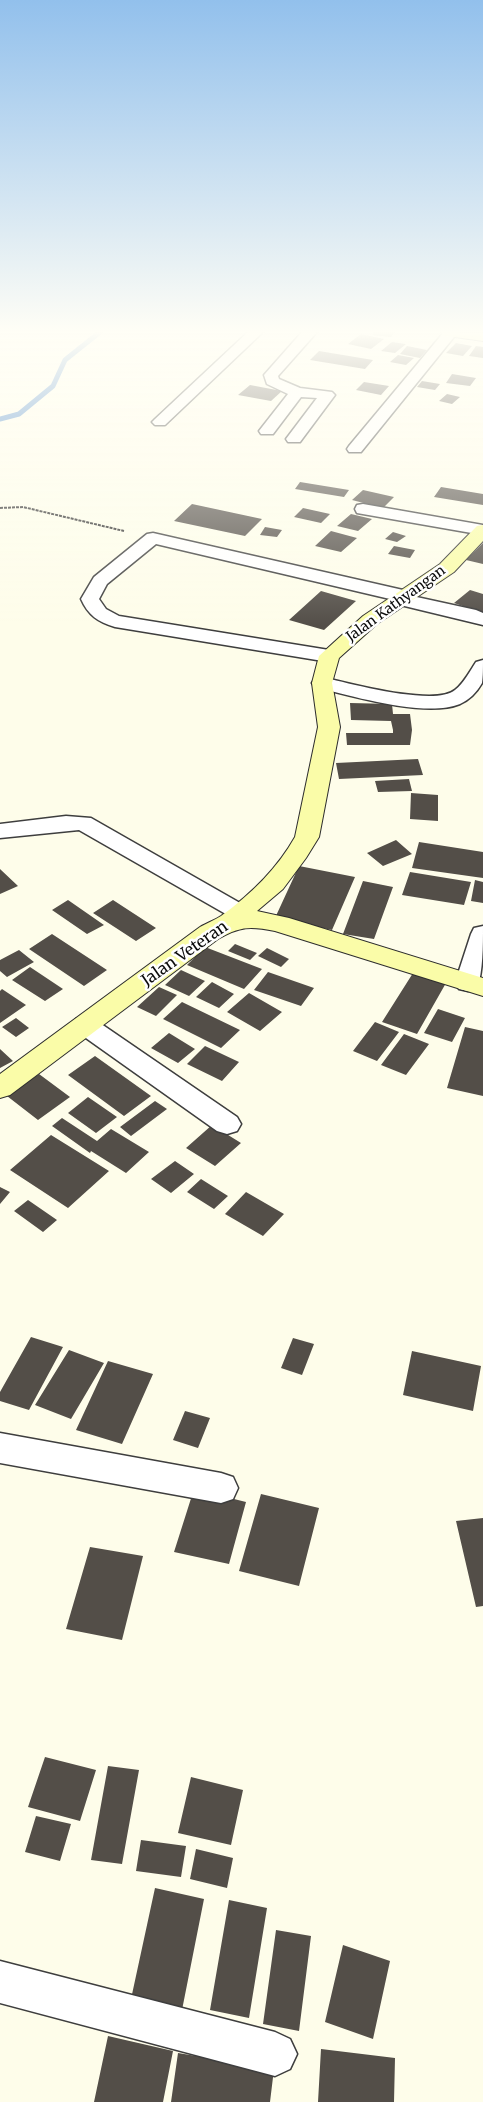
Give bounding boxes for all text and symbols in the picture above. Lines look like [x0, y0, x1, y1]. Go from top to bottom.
street label: Jalan Kathyangan [343, 562, 449, 646]
street label: Jalan Veteran [138, 917, 232, 991]

